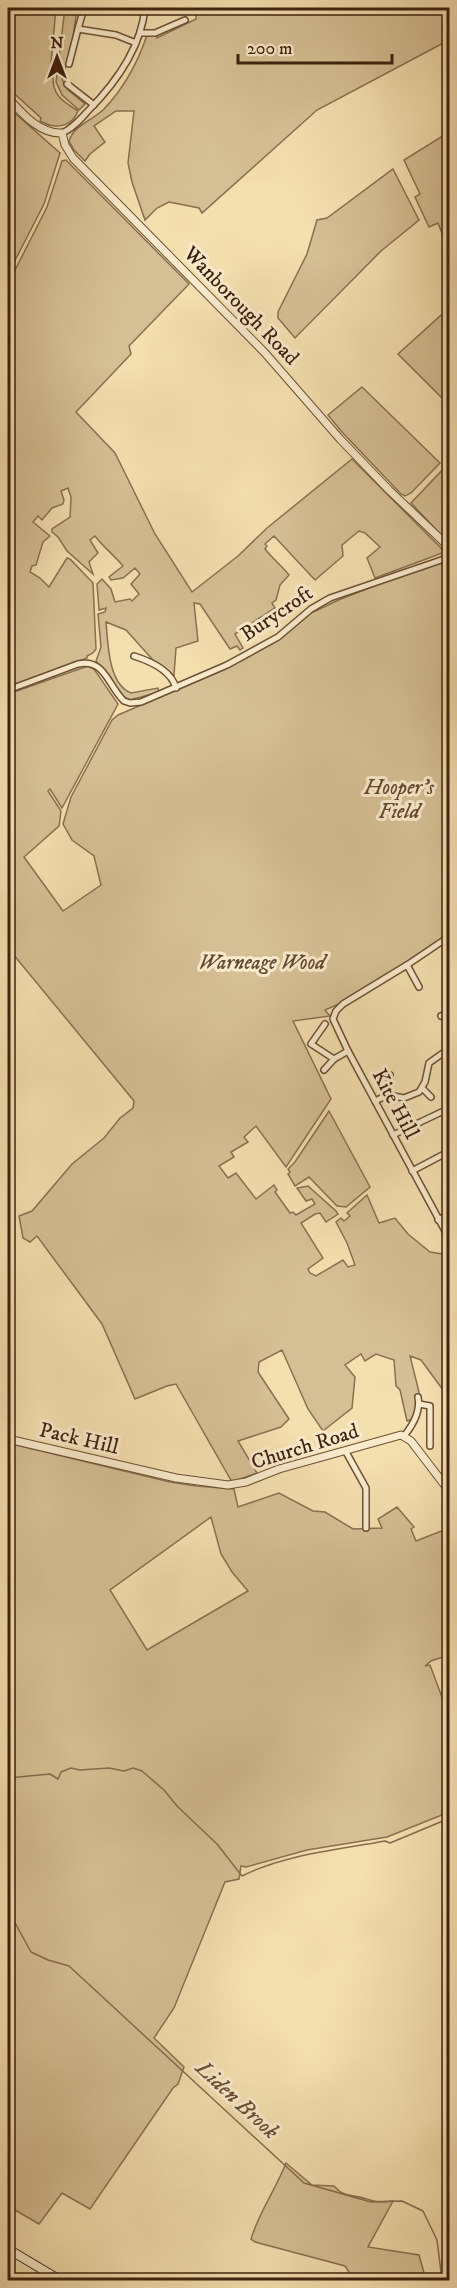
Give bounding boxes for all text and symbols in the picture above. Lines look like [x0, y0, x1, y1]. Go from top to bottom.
north arrow [27, 27, 87, 87]
scale bar [238, 27, 392, 65]
text: N [50, 33, 64, 53]
text: 200 m [247, 38, 293, 60]
street label: Wanborough Road [177, 240, 305, 371]
street label: Burycroft [236, 580, 318, 648]
park label: Hooper's Field [363, 775, 435, 825]
park label: Warneage Wood [199, 950, 328, 976]
street label: Kite Hill [366, 1064, 425, 1144]
street label: Pack Hill [37, 1417, 122, 1461]
street label: Church Road [248, 1418, 362, 1476]
water label: Liden Brook [188, 2053, 285, 2146]

